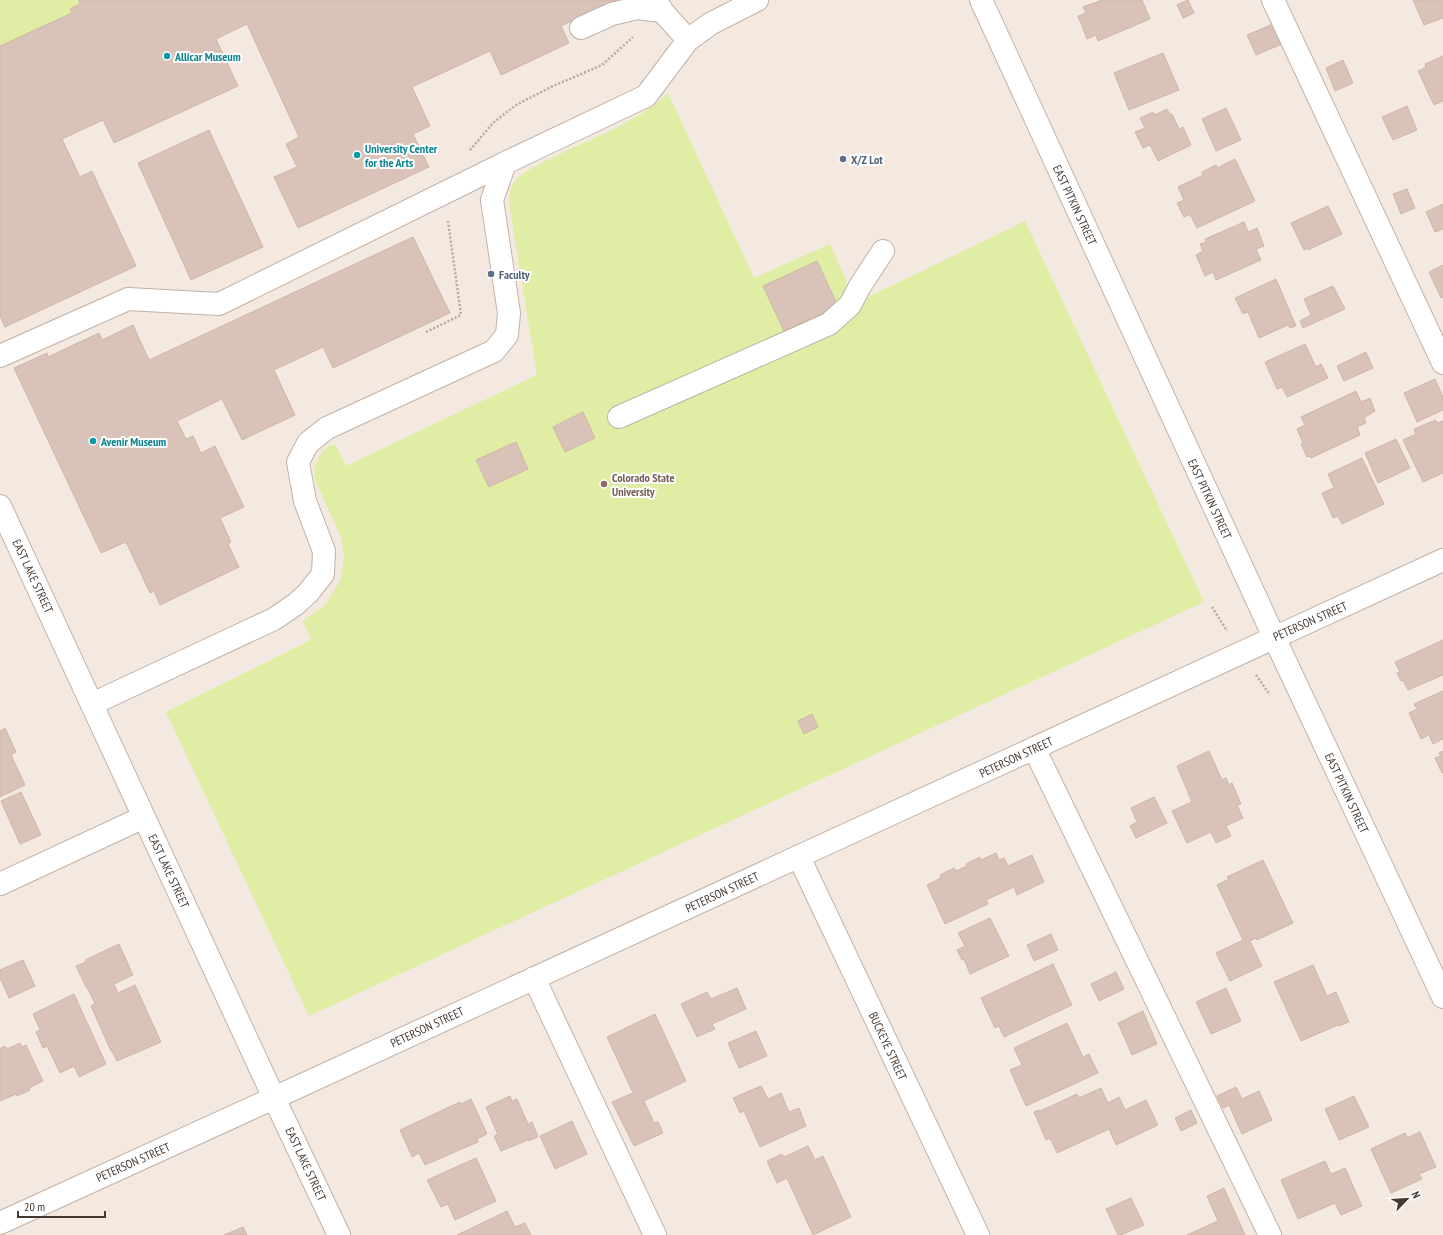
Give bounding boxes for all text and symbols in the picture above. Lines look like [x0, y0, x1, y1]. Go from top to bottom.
place label: Allicar Museum [174, 49, 241, 64]
marker: Allicar Museum [162, 51, 172, 61]
place label: University Center for the Arts [365, 141, 438, 170]
marker: University Center for the Arts [352, 150, 362, 160]
place label: X/Z Lot [851, 152, 883, 167]
marker: X/Z Lot [838, 154, 848, 164]
street label: EAST PITKIN STREET [1050, 163, 1100, 248]
place label: Faculty [499, 267, 530, 282]
marker: Faculty [486, 269, 496, 279]
place label: Avenir Museum [100, 434, 166, 449]
marker: Avenir Museum [88, 436, 98, 446]
street label: EAST PITKIN STREET [1185, 457, 1235, 542]
place label: Colorado State University [612, 470, 675, 499]
marker: Colorado State University [599, 479, 609, 489]
street label: EAST LAKE STREET [9, 537, 57, 616]
street label: PETERSON STREET [1271, 598, 1350, 644]
street label: PETERSON STREET [977, 733, 1056, 781]
street label: EAST PITKIN STREET [1322, 751, 1372, 836]
street label: EAST LAKE STREET [145, 832, 193, 911]
street label: PETERSON STREET [683, 868, 762, 916]
street label: PETERSON STREET [388, 1003, 467, 1051]
street label: BUCKEYE STREET [866, 1010, 911, 1083]
street label: EAST LAKE STREET [282, 1125, 330, 1204]
street label: PETERSON STREET [94, 1139, 173, 1185]
north arrow [1387, 1179, 1427, 1219]
text: N [1408, 1189, 1424, 1200]
scale bar [18, 1193, 105, 1219]
text: 20 m [24, 1199, 45, 1214]

